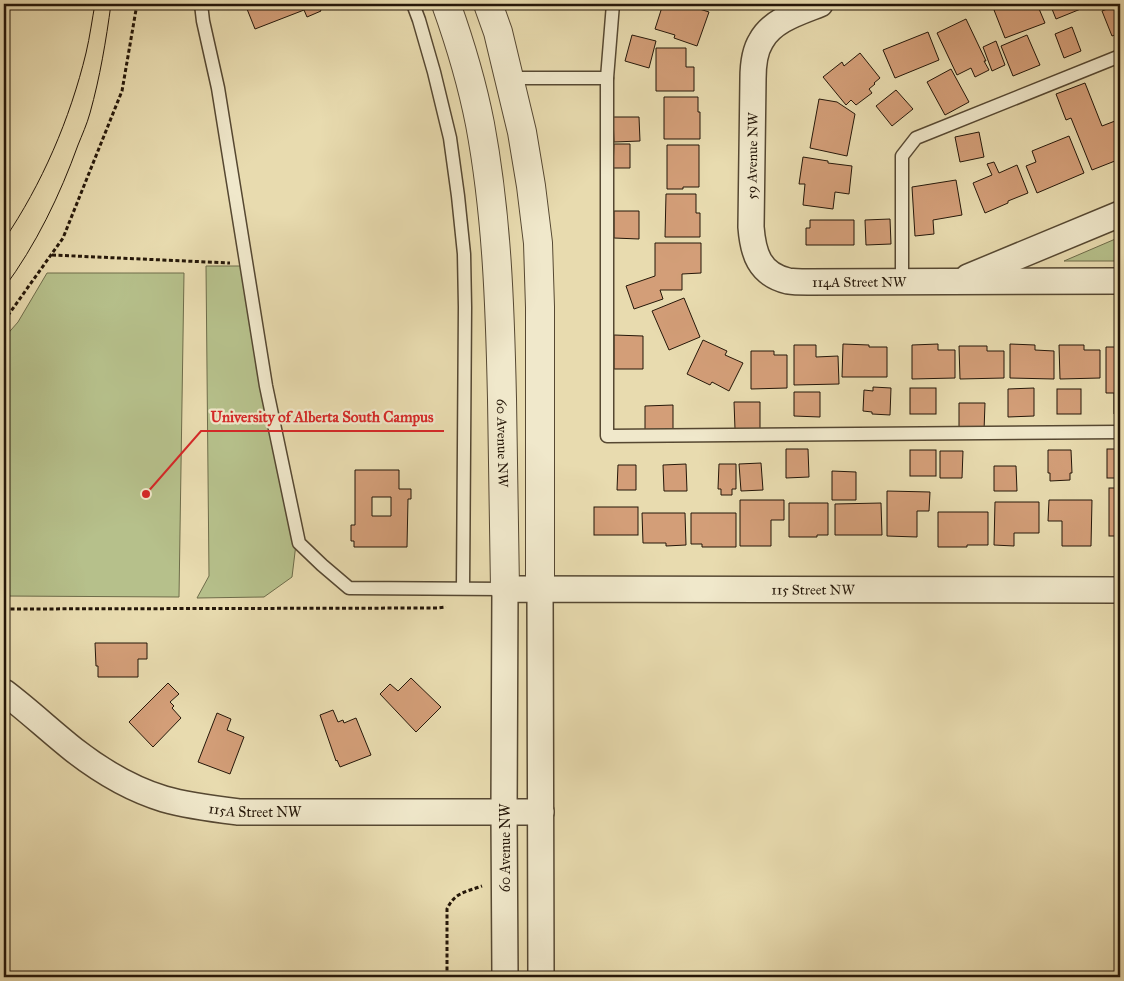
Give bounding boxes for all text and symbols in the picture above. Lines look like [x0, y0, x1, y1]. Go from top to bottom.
street label: 59 Avenue NW [743, 112, 762, 200]
street label: 114A Street NW [812, 274, 907, 291]
street label: 60 Avenue NW [493, 399, 511, 488]
callout: University of Alberta South Campus [201, 401, 444, 431]
text: University of Alberta South Campus [211, 408, 434, 427]
street label: 115 Street NW [771, 581, 855, 599]
street label: 115A Street NW [207, 800, 302, 821]
street label: 60 Avenue NW [497, 803, 514, 892]

